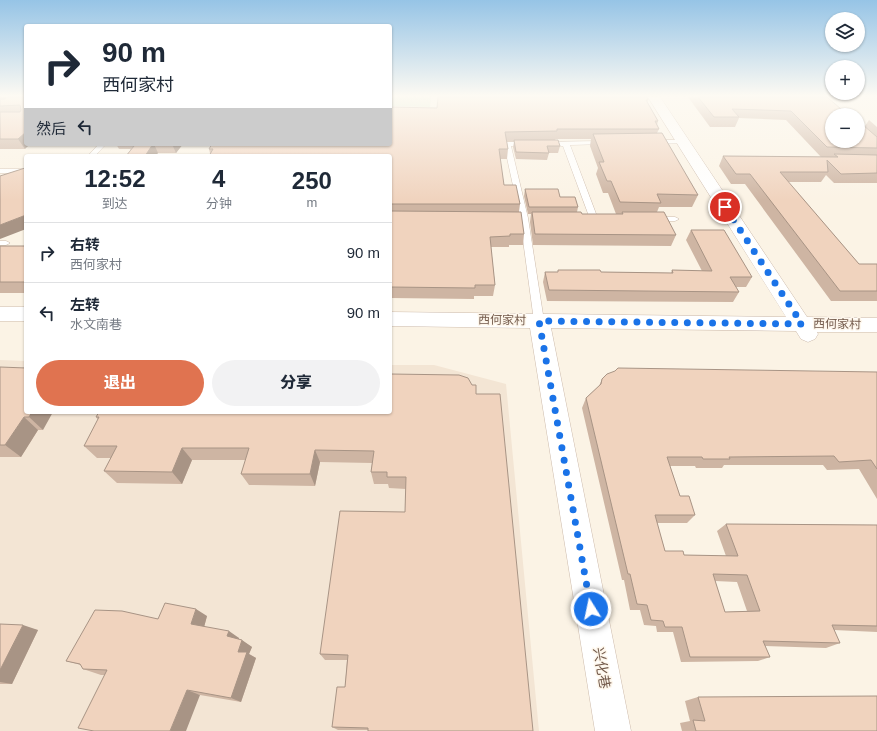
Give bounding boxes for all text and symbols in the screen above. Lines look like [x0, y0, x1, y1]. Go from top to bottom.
map controls [825, 12, 865, 148]
button: layers [825, 12, 865, 52]
text: 90 m [102, 37, 166, 68]
icon: right [36, 40, 88, 92]
button: + [825, 60, 865, 100]
text: 西何家村 [102, 75, 174, 95]
button: − [825, 108, 865, 148]
icon: left [74, 116, 96, 138]
text: 然后 [36, 120, 66, 137]
text: 12:52 [84, 165, 146, 192]
text: 4 [212, 165, 225, 192]
text: 250 [292, 167, 332, 194]
pin [708, 190, 742, 224]
text: m [306, 195, 317, 210]
text: 到达 [102, 196, 128, 211]
text: 分钟 [206, 196, 232, 211]
icon: arrive [714, 196, 736, 218]
text: 右转 [70, 236, 100, 253]
icon: right [36, 242, 58, 264]
text: 90 m [347, 244, 380, 261]
text: 西何家村 [70, 257, 122, 272]
text: 左转 [70, 296, 100, 313]
icon: left [36, 302, 58, 324]
text: 90 m [347, 304, 380, 321]
street label: 西何家村 [478, 313, 527, 327]
text: 水文南巷 [70, 317, 122, 332]
street label: 西何家村 [813, 317, 862, 331]
button: 退出 [36, 360, 204, 406]
button: 分享 [212, 360, 380, 406]
position arrow [570, 588, 612, 630]
street label: 兴化巷 [590, 646, 614, 690]

